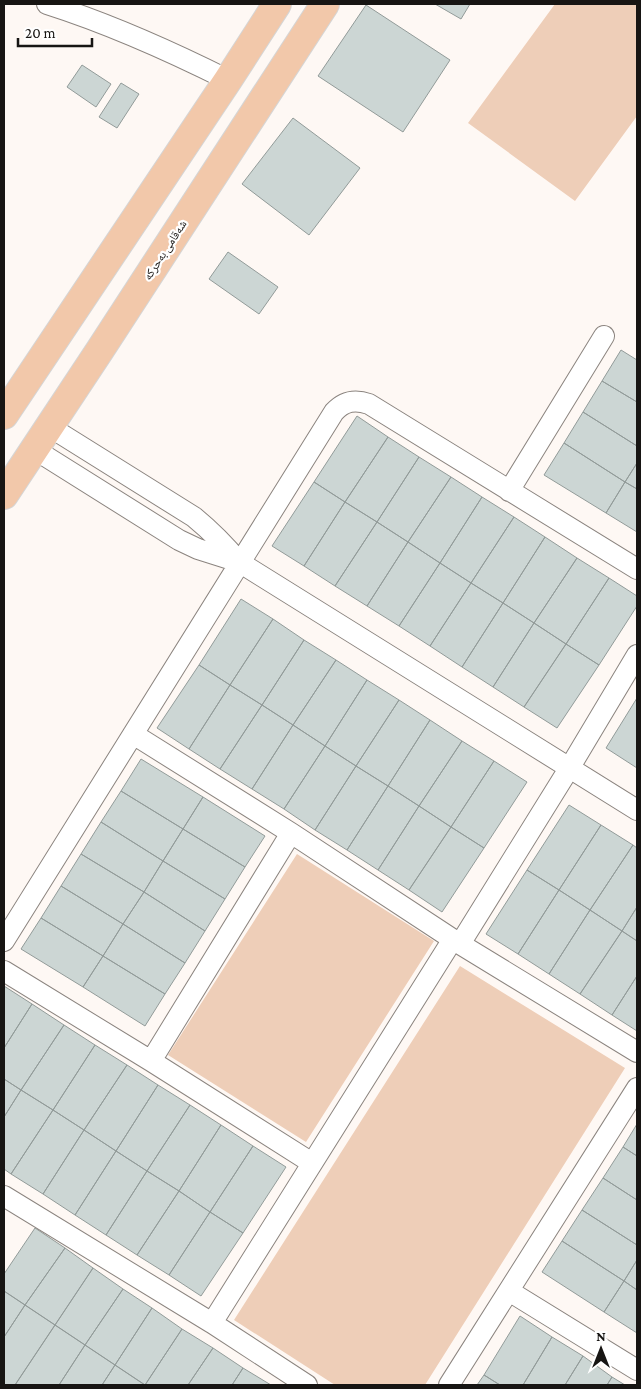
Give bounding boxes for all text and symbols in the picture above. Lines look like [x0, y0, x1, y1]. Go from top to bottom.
scale bar [18, 15, 91, 47]
text: 20 m [25, 25, 56, 41]
street label: شەقامی بەحرکە [140, 217, 190, 283]
north arrow [576, 1324, 626, 1374]
text: N [596, 1328, 606, 1344]

